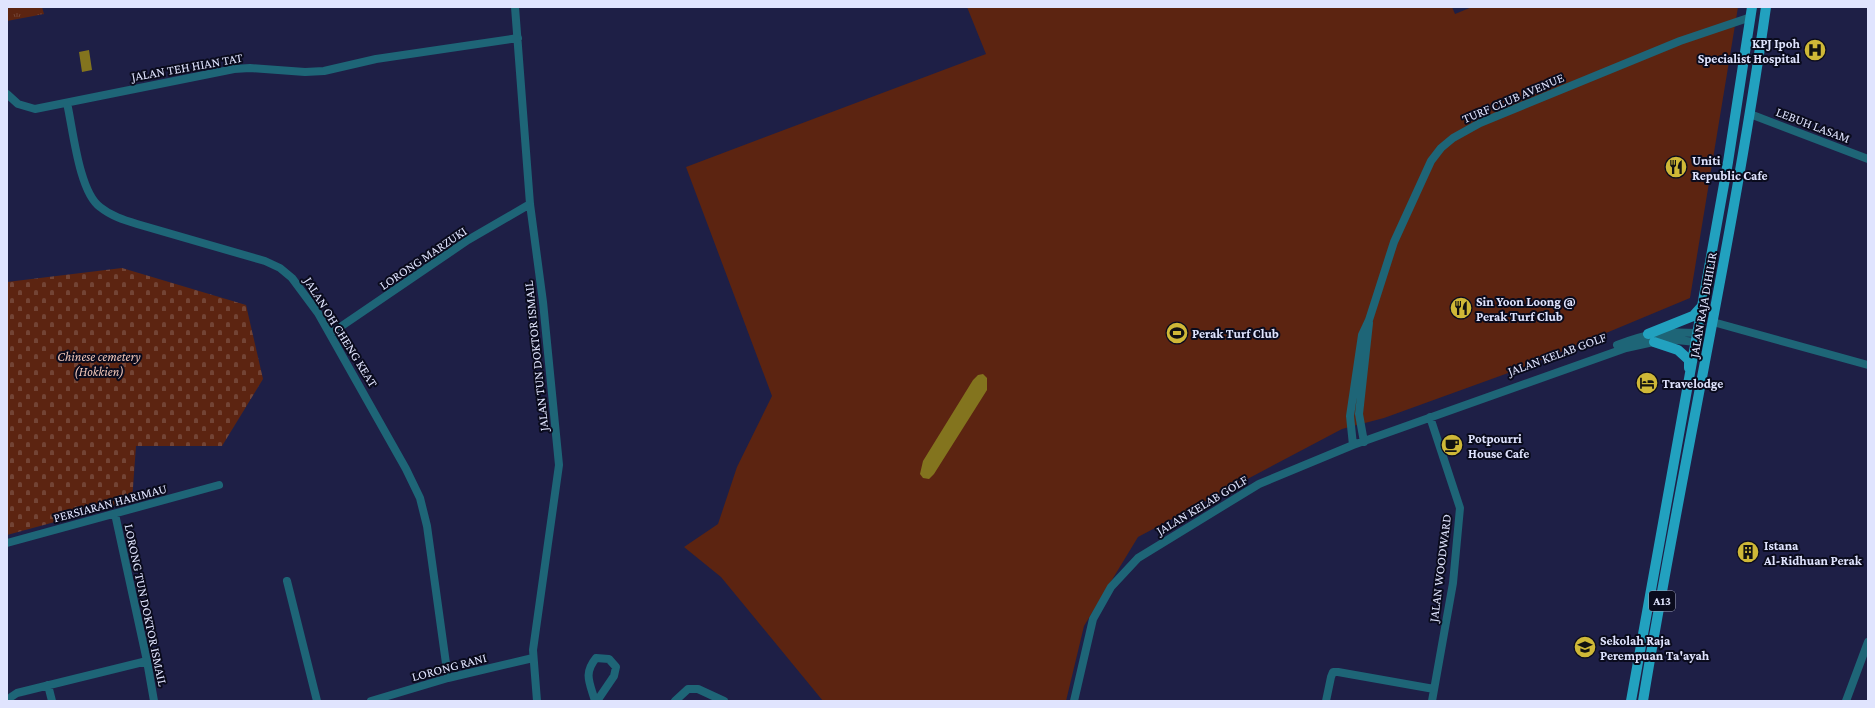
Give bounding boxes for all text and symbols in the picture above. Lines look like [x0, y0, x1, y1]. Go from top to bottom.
place label: KPJ Ipoh Specialist Hospital [1698, 36, 1801, 66]
hospital icon: KPJ Ipoh Specialist Hospital [1802, 37, 1828, 63]
street label: JALAN TEH HIAN TAT [129, 50, 244, 84]
street label: TURF CLUB AVENUE [1460, 70, 1566, 126]
street label: LEBUH LASAM [1774, 104, 1852, 146]
place label: Uniti Republic Cafe [1692, 153, 1768, 183]
restaurant icon: Uniti Republic Cafe [1663, 154, 1689, 180]
street label: LORONG MARZUKI [377, 223, 470, 293]
street label: JALAN RAJA DIHILIR [1686, 250, 1720, 360]
street label: JALAN OH CHENG KEAT [301, 273, 381, 390]
street label: JALAN TUN DOKTOR ISMAIL [521, 280, 551, 433]
place label: Sin Yoon Loong @ Perak Turf Club [1476, 294, 1576, 324]
restaurant icon: Sin Yoon Loong @ Perak Turf Club [1448, 295, 1474, 321]
sports icon: Perak Turf Club [1164, 320, 1190, 346]
place label: Perak Turf Club [1192, 326, 1279, 341]
street label: JALAN KELAB GOLF [1505, 329, 1609, 379]
park label: Chinese cemetery (Hokkien) [57, 349, 141, 380]
hotel icon: Travelodge [1634, 370, 1660, 396]
place label: Travelodge [1662, 376, 1723, 391]
place label: Potpourri House Cafe [1468, 431, 1529, 461]
cafe icon: Potpourri House Cafe [1439, 432, 1465, 458]
street label: JALAN KELAB GOLF [1153, 472, 1251, 539]
street label: PERSIARAN HARIMAU [52, 481, 168, 525]
street label: JALAN WOODWARD [1426, 513, 1454, 624]
street label: LORONG TUN DOKTOR ISMAIL [121, 523, 171, 688]
place label: Istana Al-Ridhuan Perak [1763, 538, 1863, 568]
building icon: Istana Al-Ridhuan Perak [1735, 539, 1761, 565]
road number: A13 [1649, 591, 1675, 611]
place label: Sekolah Raja Perempuan Ta'ayah [1600, 633, 1710, 663]
school or university icon: Sekolah Raja Perempuan Ta'ayah [1572, 634, 1598, 660]
street label: LORONG RANI [410, 650, 488, 684]

